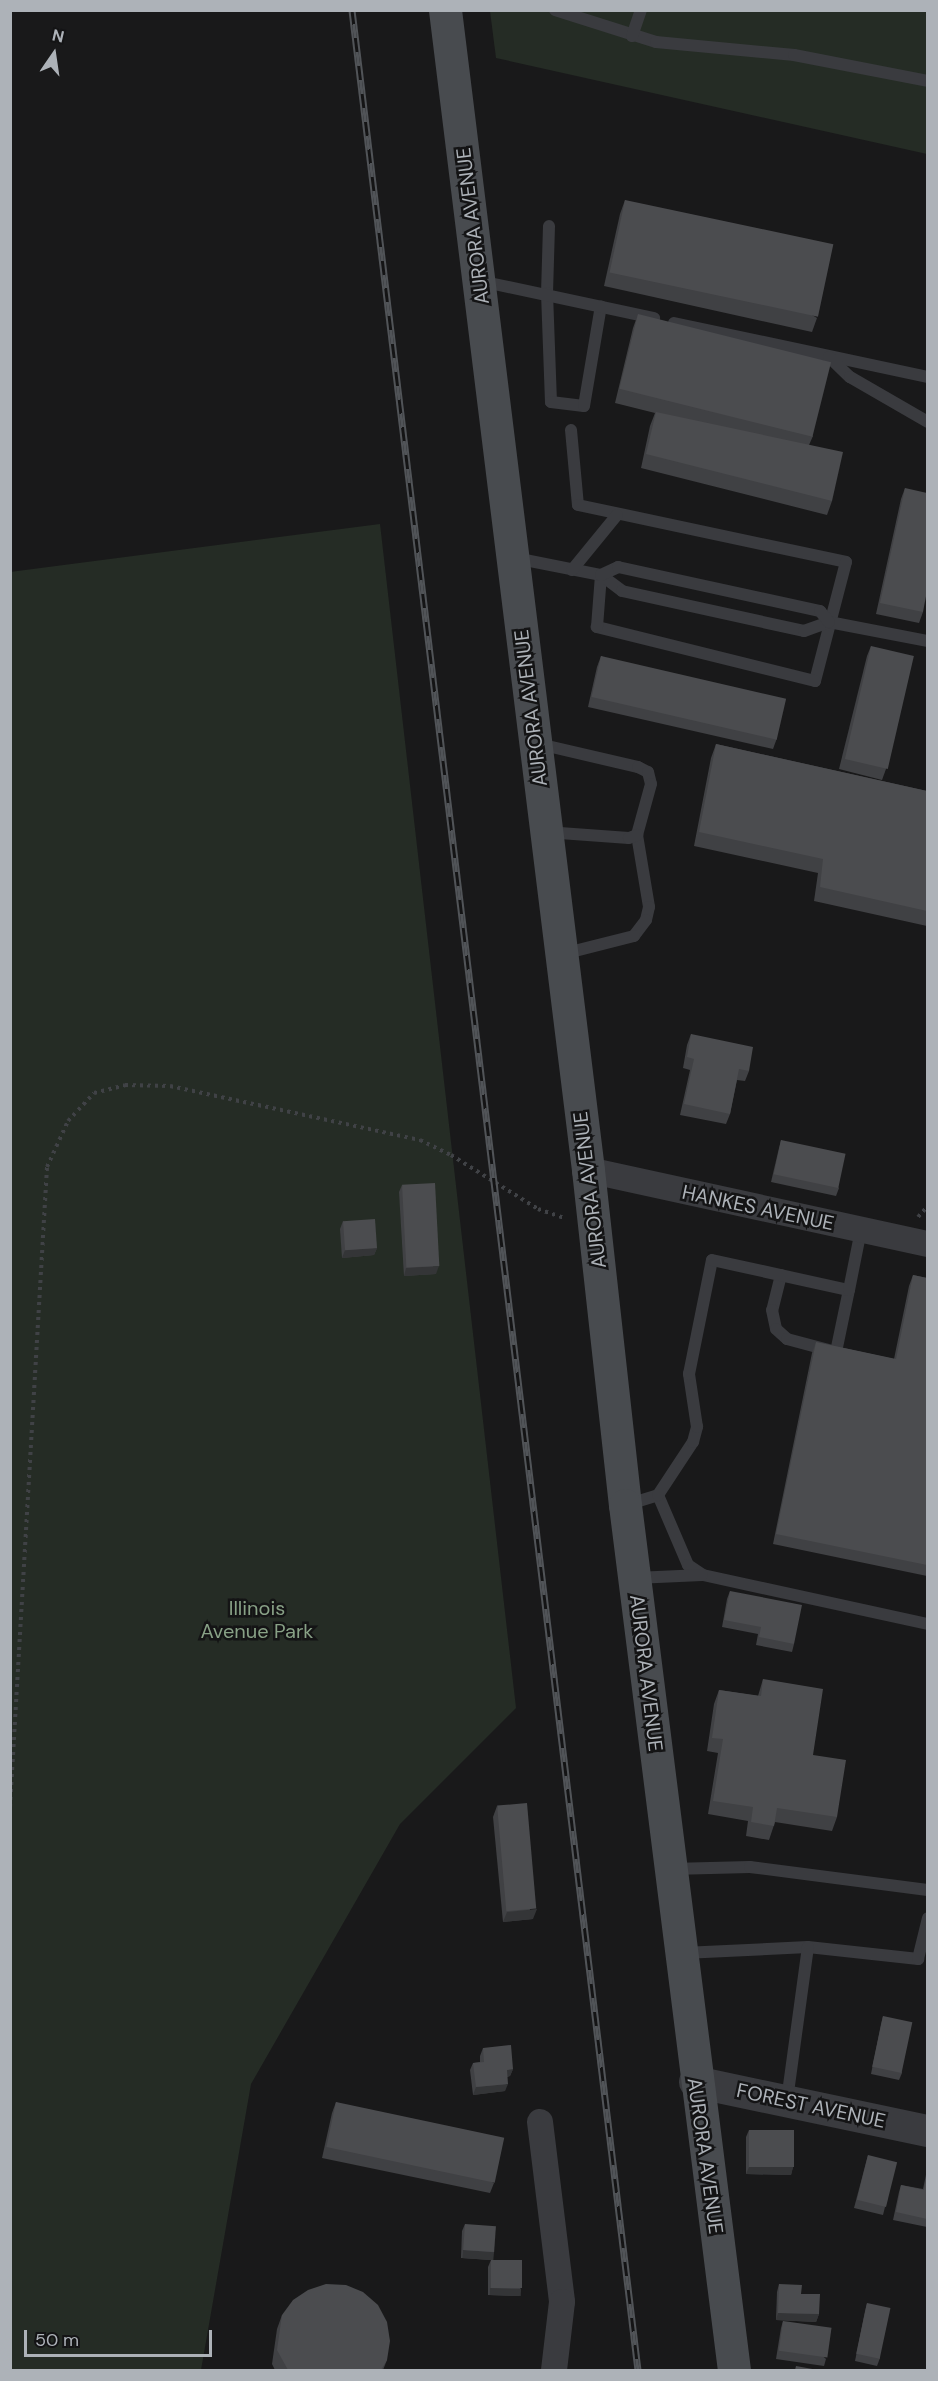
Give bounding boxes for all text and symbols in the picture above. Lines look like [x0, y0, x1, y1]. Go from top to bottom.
north arrow [24, 24, 84, 84]
text: N [50, 24, 66, 48]
street label: AURORA AVENUE [451, 146, 495, 306]
street label: AURORA AVENUE [509, 628, 553, 788]
street label: AURORA AVENUE [568, 1110, 612, 1270]
street label: HANKES AVENUE [680, 1180, 836, 1236]
street label: AURORA AVENUE [624, 1593, 668, 1753]
park label: Illinois Avenue Park [201, 1596, 313, 1643]
street label: AURORA AVENUE [682, 2076, 728, 2236]
street label: FOREST AVENUE [734, 2079, 888, 2133]
scale bar [27, 2318, 214, 2356]
text: 50 m [35, 2328, 79, 2352]

